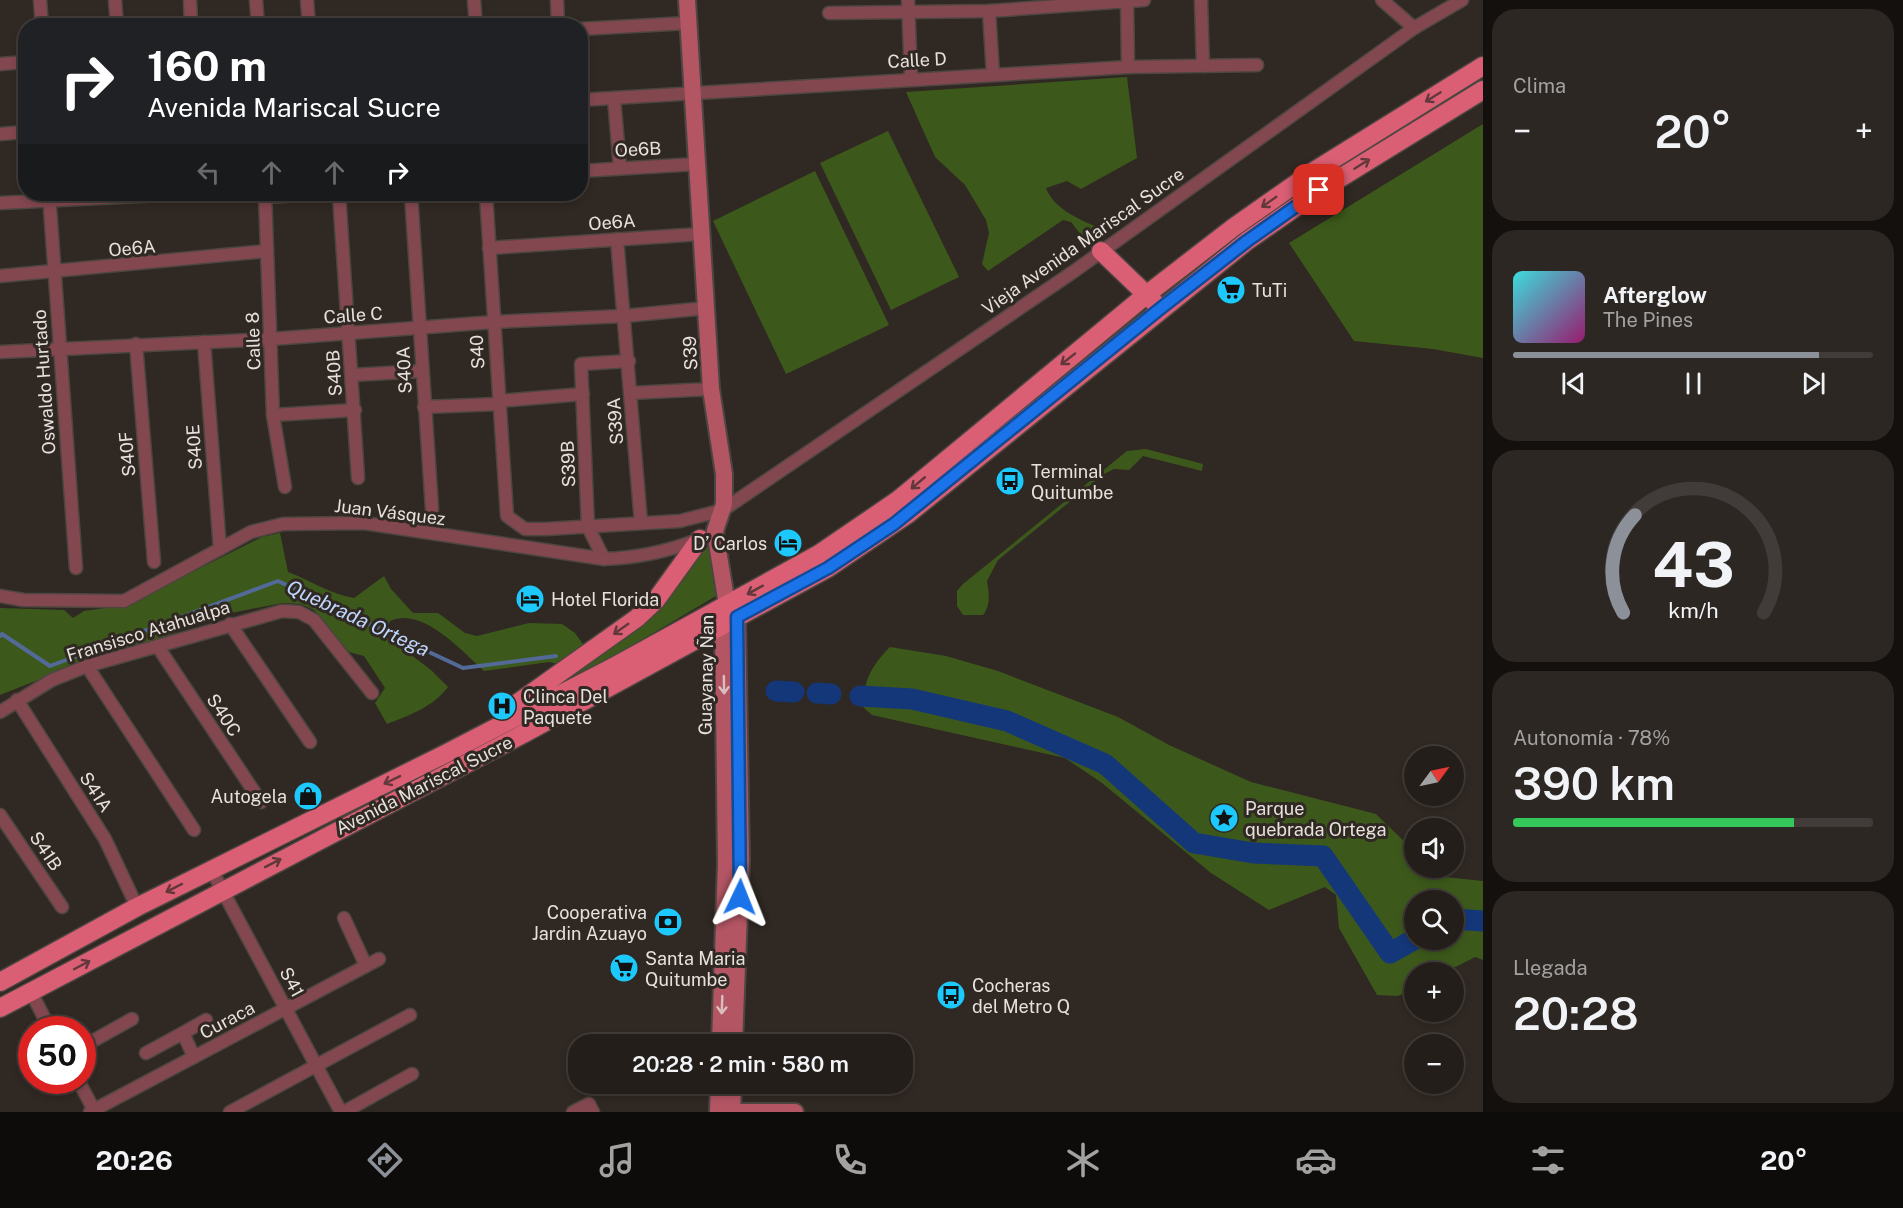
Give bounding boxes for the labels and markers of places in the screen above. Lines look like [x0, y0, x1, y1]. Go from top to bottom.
pin [1293, 164, 1344, 215]
supermarket icon: TuTi [1215, 274, 1247, 306]
place label: TuTi [1252, 280, 1287, 301]
place label: Terminal Quitumbe [1031, 461, 1113, 503]
bus stop icon: Terminal Quitumbe [994, 465, 1026, 497]
hotel icon: D’ Carlos [772, 527, 804, 559]
place label: D’ Carlos [693, 533, 767, 554]
hotel icon: Hotel Florida [514, 583, 546, 615]
place label: Hotel Florida [551, 589, 659, 610]
place label: Clinca Del Paquete [523, 686, 608, 728]
hospital icon: Clinca Del Paquete [486, 690, 518, 722]
shop icon: Autogela [292, 780, 324, 812]
place label: Autogela [211, 786, 287, 807]
place label: Parque quebrada Ortega [1245, 798, 1386, 840]
place icon: Parque quebrada Ortega [1208, 802, 1240, 834]
place label: Cooperativa Jardin Azuayo [532, 902, 647, 944]
bank icon: Cooperativa Jardin Azuayo [652, 906, 684, 938]
place label: Santa Maria Quitumbe [645, 948, 746, 990]
supermarket icon: Santa Maria Quitumbe [608, 952, 640, 984]
place label: Cocheras del Metro Q [972, 975, 1070, 1017]
bus stop icon: Cocheras del Metro Q [935, 979, 967, 1011]

